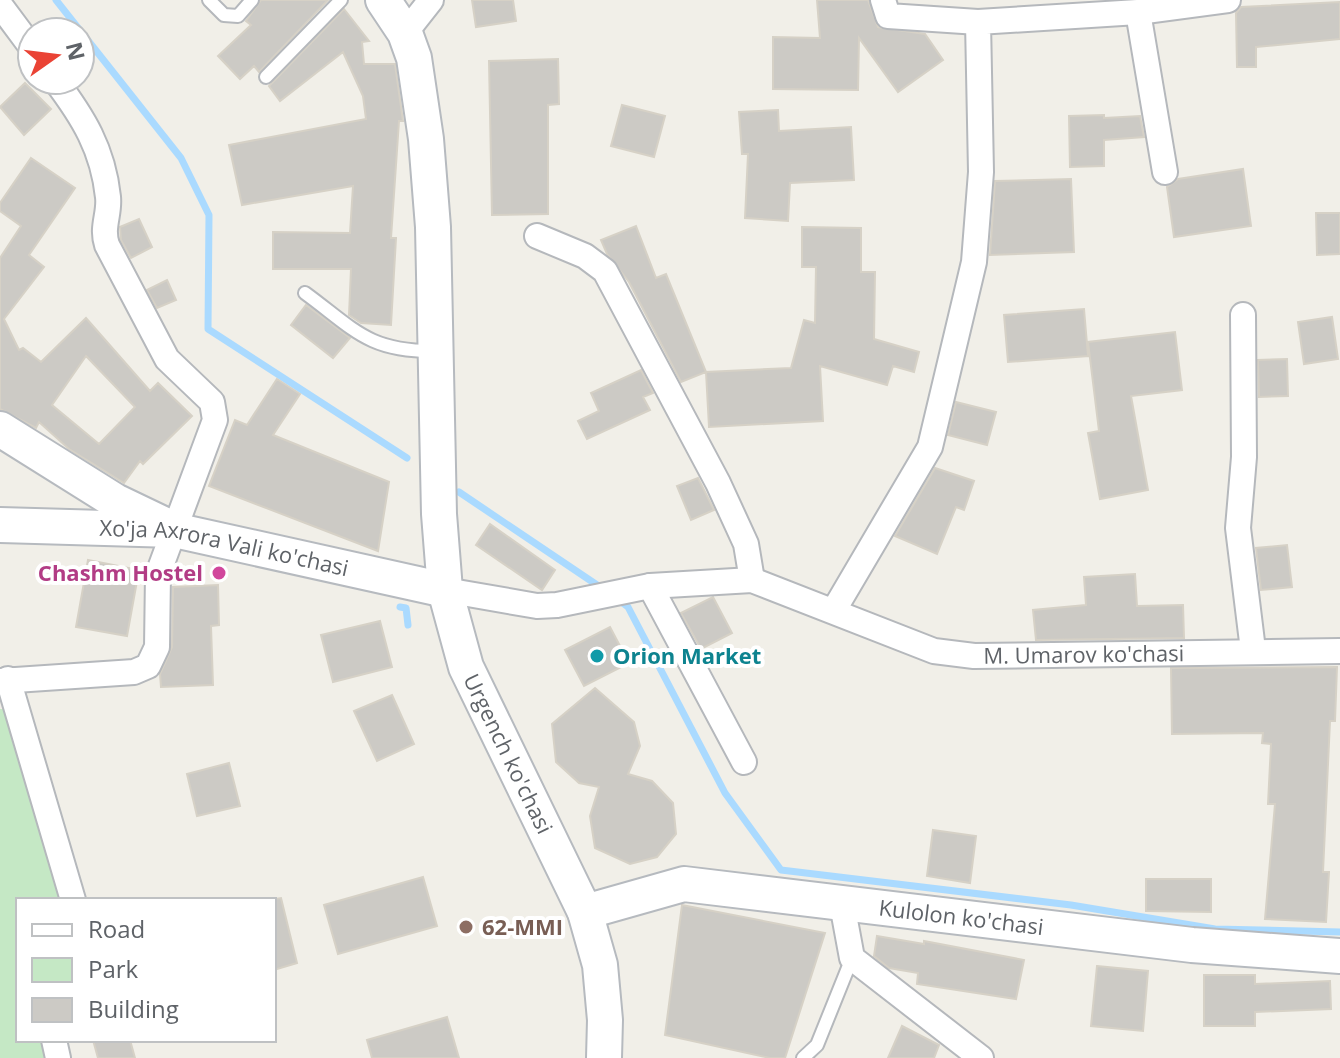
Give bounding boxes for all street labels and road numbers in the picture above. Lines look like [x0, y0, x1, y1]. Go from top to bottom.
street label: Xo'ja Axrora Vali ko'chasi [99, 512, 352, 582]
street label: M. Umarov ko'chasi [983, 637, 1184, 670]
street label: Urgench ko'chasi [457, 668, 561, 838]
street label: Kulolon ko'chasi [877, 892, 1045, 941]

